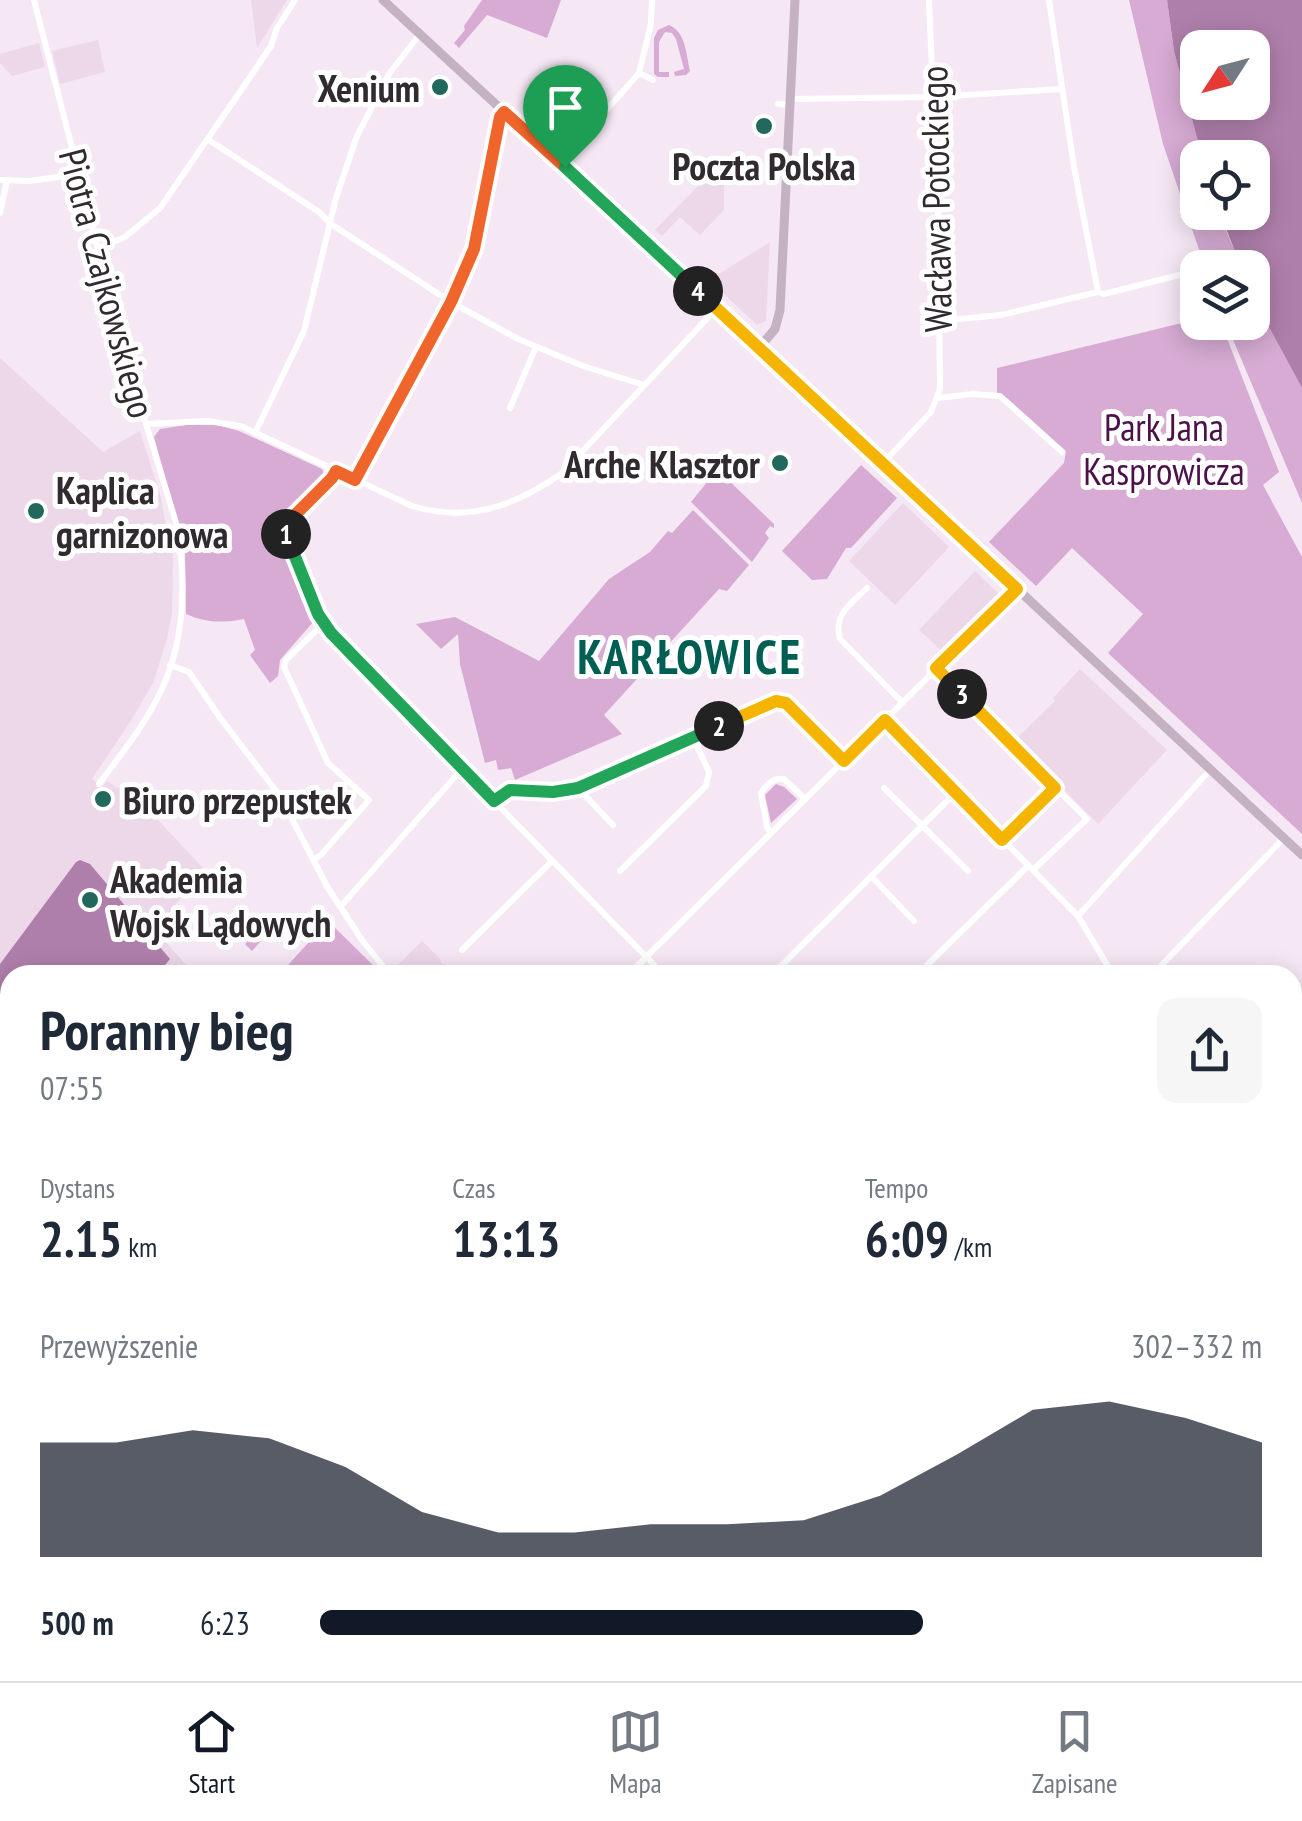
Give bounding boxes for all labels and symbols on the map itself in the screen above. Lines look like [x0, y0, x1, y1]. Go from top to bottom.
north arrow [1180, 30, 1270, 120]
place label: Xenium [317, 63, 420, 112]
pin [523, 65, 608, 168]
street label: Wacława Potockiego [908, 65, 962, 333]
marker: Xenium [429, 76, 451, 98]
marker: Poczta Polska [753, 115, 775, 137]
place label: Poczta Polska [672, 141, 856, 190]
street label: Piotra Czajkowskiego [49, 143, 167, 423]
pin: 4 [673, 266, 723, 316]
park label: Park Jana Kasprowicza [1083, 402, 1245, 495]
place label: Arche Klasztor [563, 439, 761, 488]
marker: Arche Klasztor [769, 452, 791, 474]
place label: Kaplica garnizonowa [56, 465, 229, 558]
marker: Kaplica garnizonowa [25, 500, 47, 522]
pin: 1 [261, 509, 311, 559]
district label: KARŁOWICE [577, 625, 803, 687]
pin: 3 [937, 669, 987, 719]
pin: 2 [694, 701, 744, 751]
place label: Biuro przepustek [123, 775, 352, 824]
marker: Biuro przepustek [92, 788, 114, 810]
place label: Akademia Wojsk Lądowych [109, 854, 331, 947]
marker: Akademia Wojsk Lądowych [79, 889, 101, 911]

